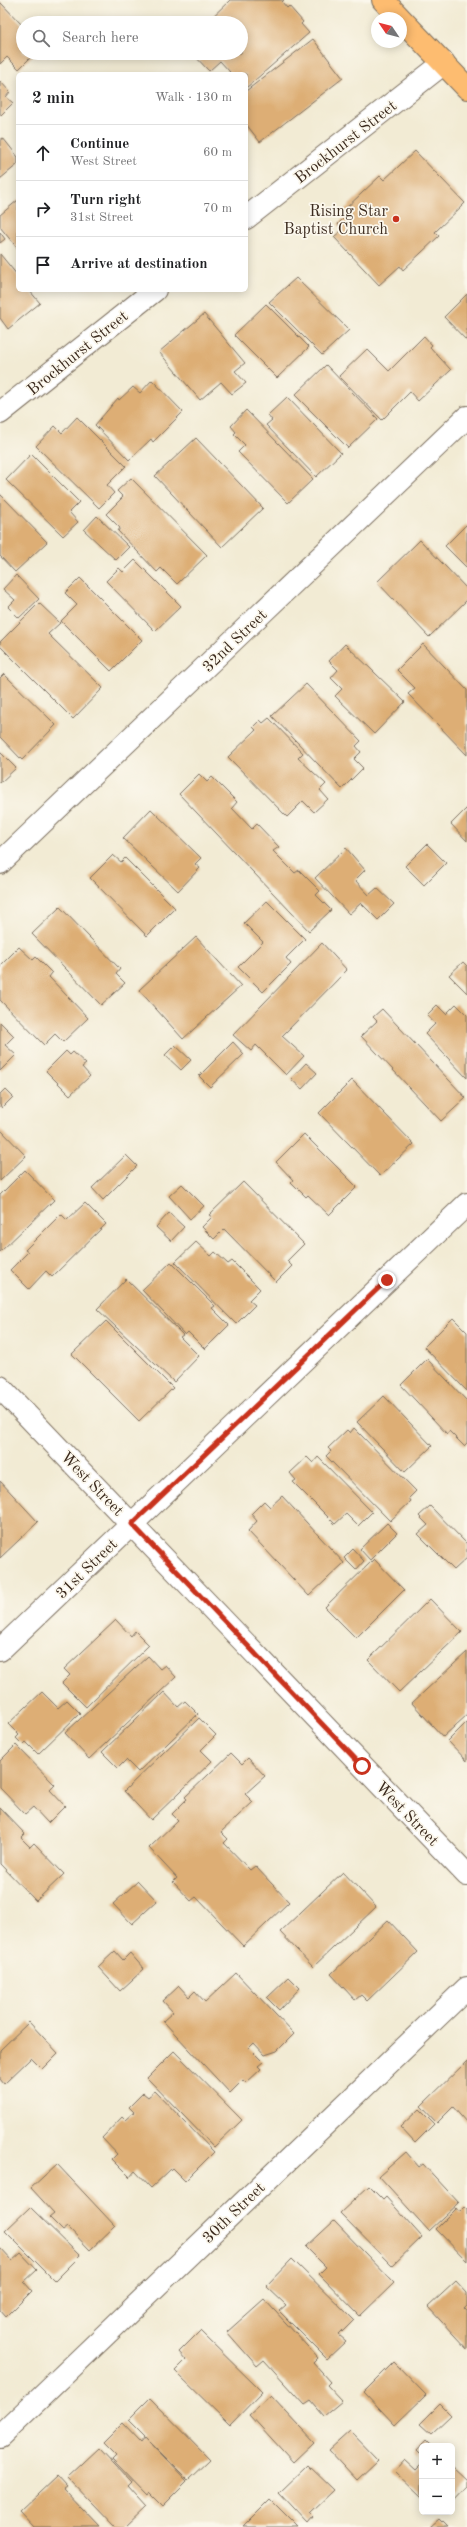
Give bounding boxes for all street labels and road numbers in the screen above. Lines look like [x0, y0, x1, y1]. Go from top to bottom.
street label: Brockhurst Street [292, 98, 400, 187]
street label: Brockhurst Street [25, 308, 132, 399]
street label: 32nd Street [200, 607, 271, 676]
street label: West Street [57, 1449, 126, 1520]
street label: 31st Street [54, 1536, 121, 1602]
street label: West Street [372, 1779, 441, 1850]
street label: 30th Street [200, 2180, 269, 2247]

